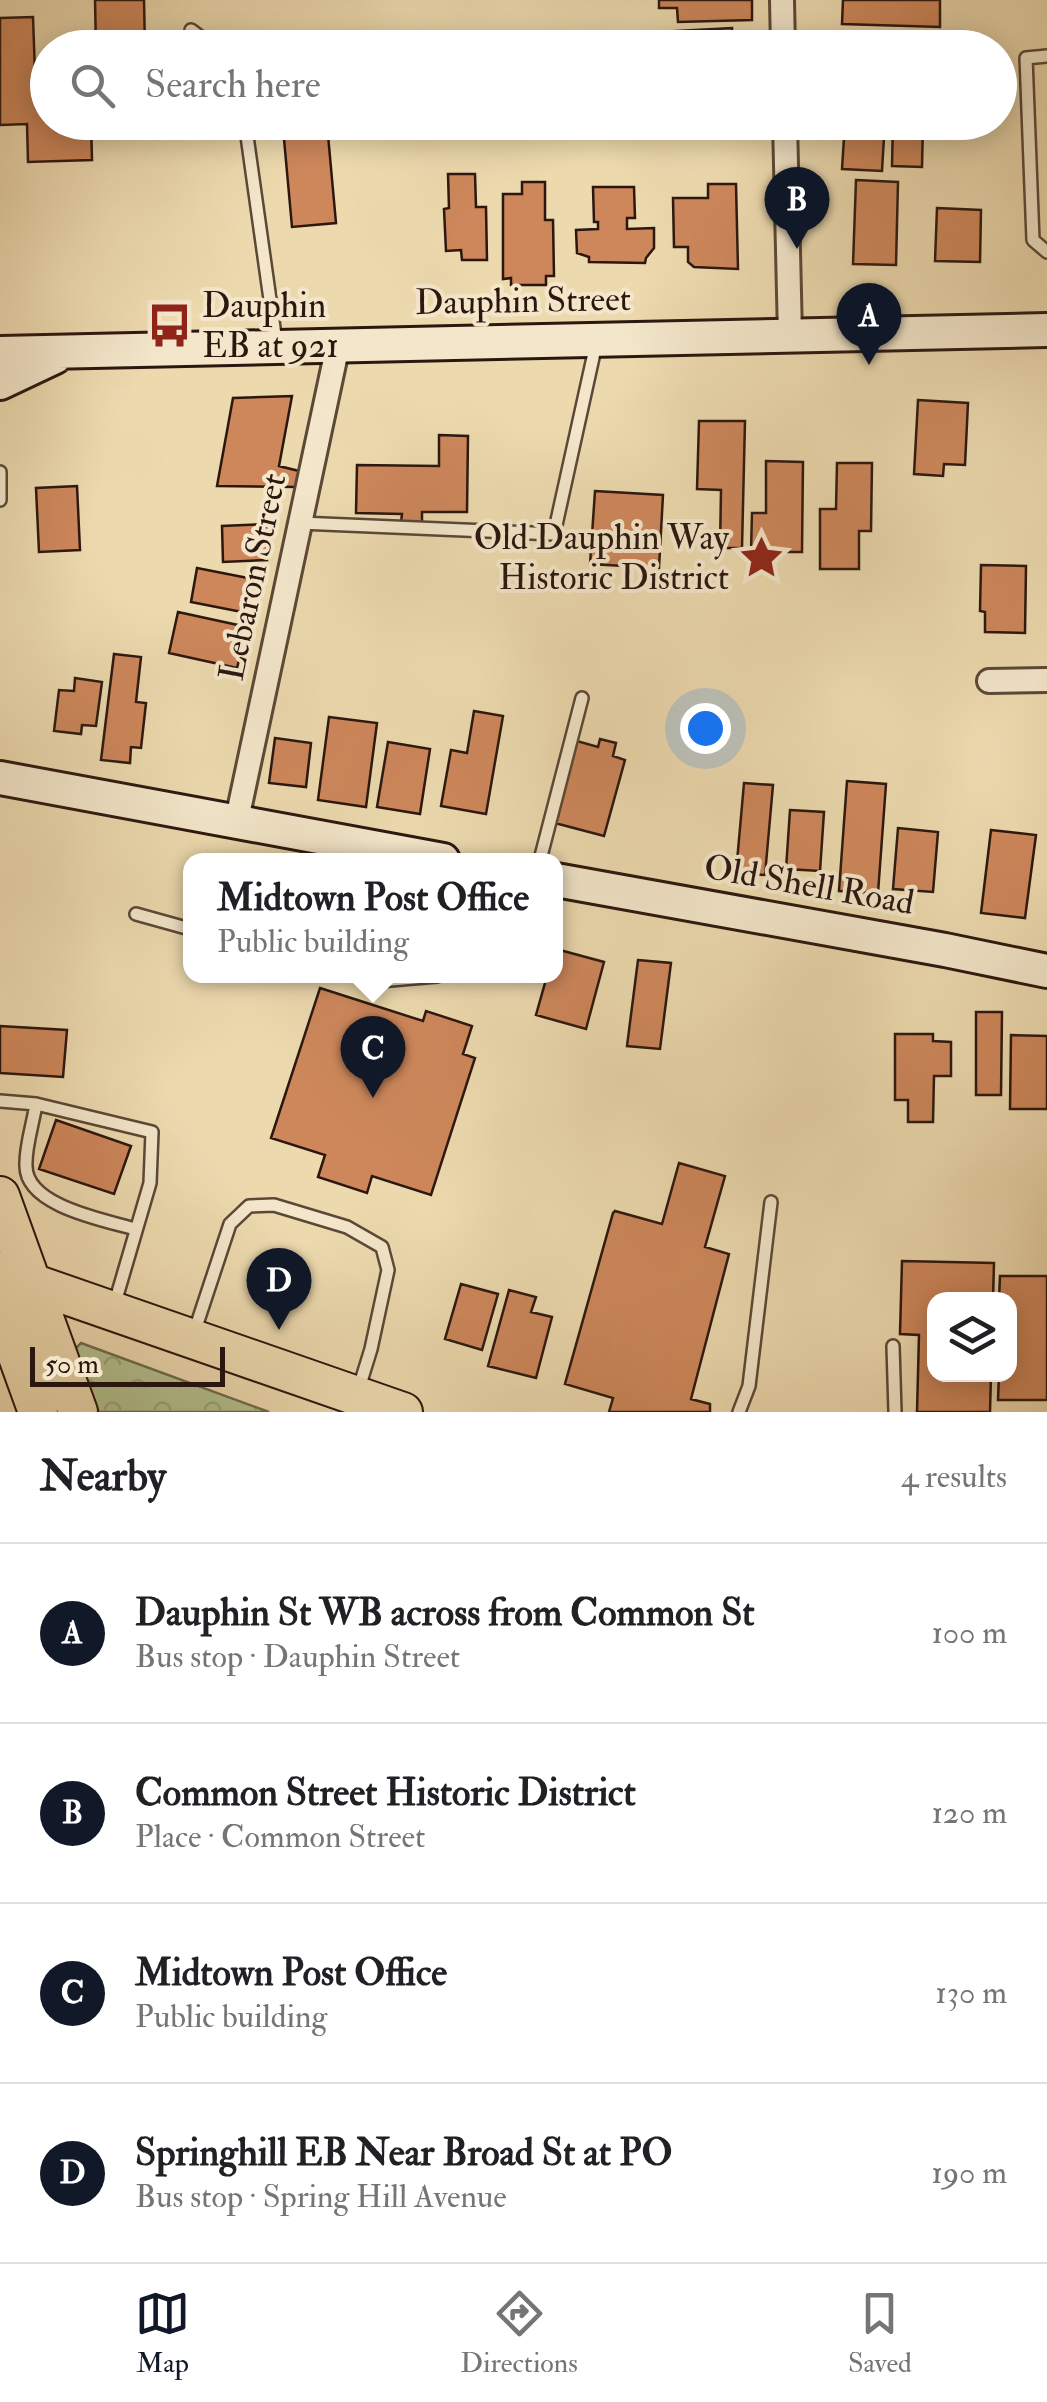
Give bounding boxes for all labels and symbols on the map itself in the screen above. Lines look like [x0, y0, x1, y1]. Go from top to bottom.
pin: B [764, 166, 830, 249]
street label: Dauphin Street [415, 277, 631, 325]
pin: A [836, 282, 902, 365]
place label: Dauphin EB at 921 [202, 284, 339, 368]
bus stop icon: Dauphin EB at 921 [145, 302, 193, 350]
street label: Lebaron Street [210, 469, 296, 685]
place label: Old Dauphin Way Historic District [474, 516, 730, 600]
place icon: Old Dauphin Way Historic District [738, 534, 786, 582]
your location [680, 703, 731, 754]
street label: Old Shell Road [700, 845, 918, 925]
pin: C [340, 1016, 406, 1098]
pin: D [246, 1248, 312, 1330]
scale bar [30, 1342, 225, 1386]

